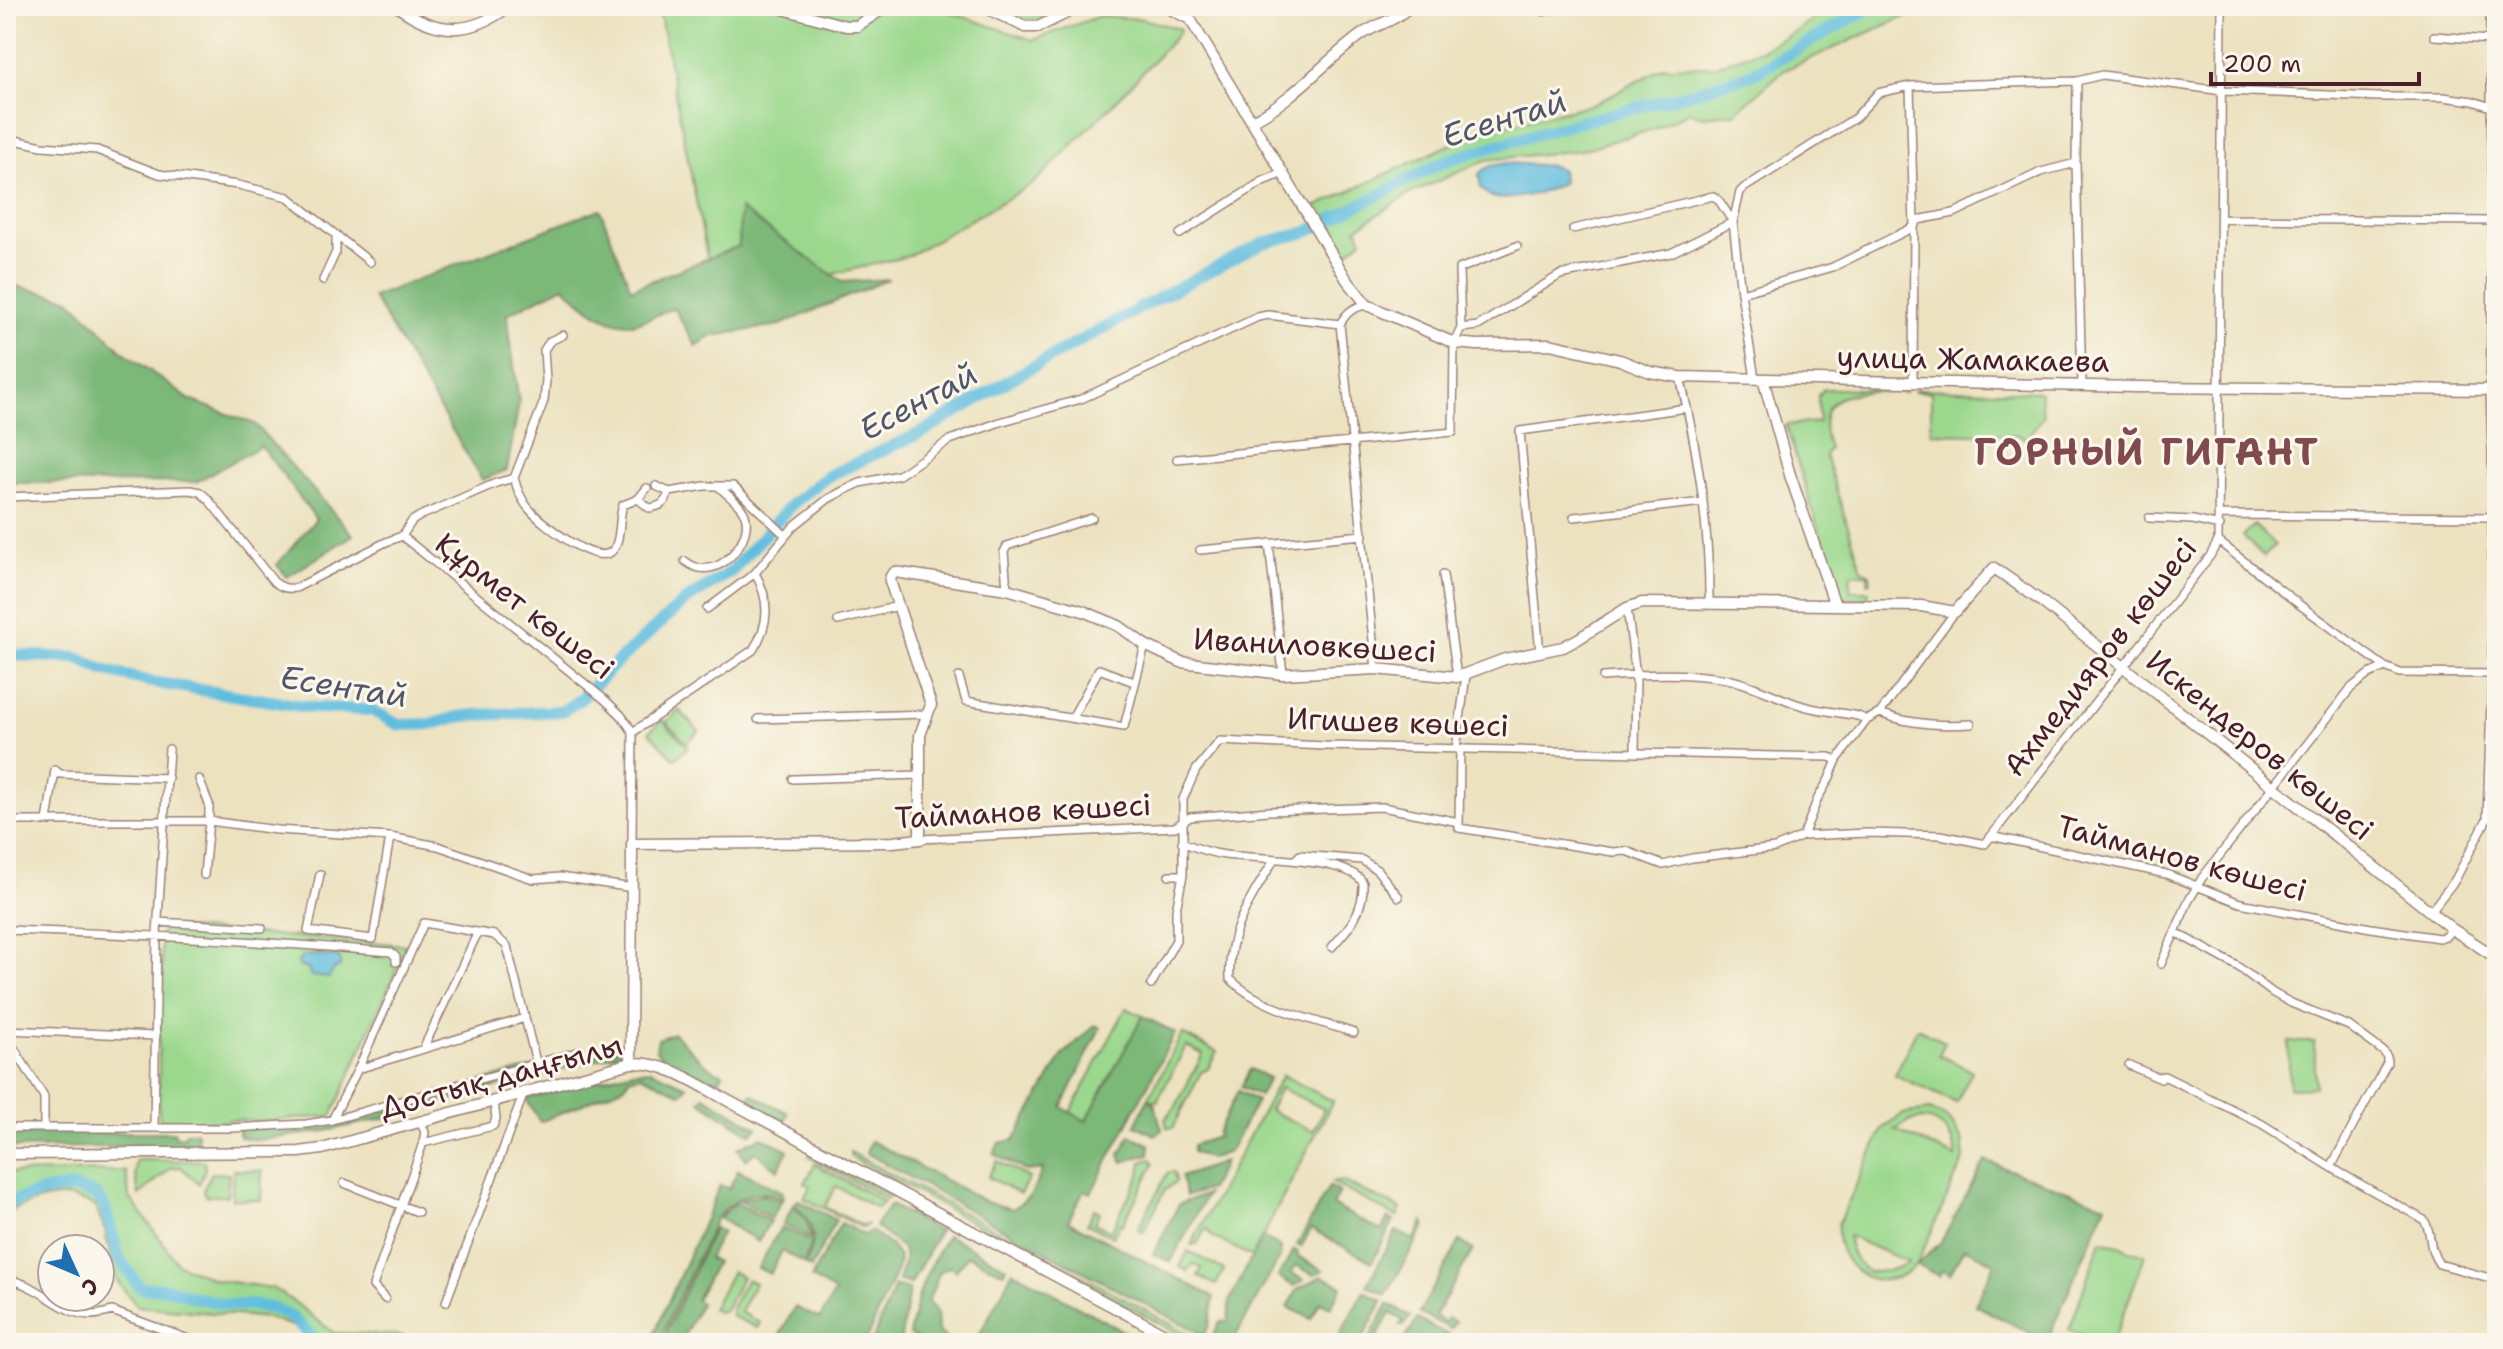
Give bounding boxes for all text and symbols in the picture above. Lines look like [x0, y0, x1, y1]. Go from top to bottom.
scale bar [2211, 36, 2419, 86]
text: 200 m [2223, 48, 2301, 80]
water label: Есентай [1437, 79, 1571, 157]
street label: улица Жамакаева [1836, 336, 2110, 382]
water label: Есентай [851, 352, 985, 450]
district label: ГОРНЫЙ ГИГАНТ [1974, 426, 2320, 477]
street label: Құрмет көшесі [427, 523, 623, 689]
street label: Ахмедияров көшесі [1994, 529, 2206, 785]
street label: Иваниловкөшесі [1192, 618, 1438, 672]
street label: Искендеров көшесі [2138, 640, 2382, 850]
water label: Есентай [277, 655, 411, 717]
street label: Игишев көшесі [1286, 698, 1510, 746]
street label: Тайманов көшесі [894, 784, 1152, 838]
street label: Тайманов көшесі [2053, 805, 2311, 911]
street label: Достық даңғылы [375, 1024, 627, 1128]
north arrow [36, 1233, 116, 1313]
text: С [75, 1272, 105, 1301]

